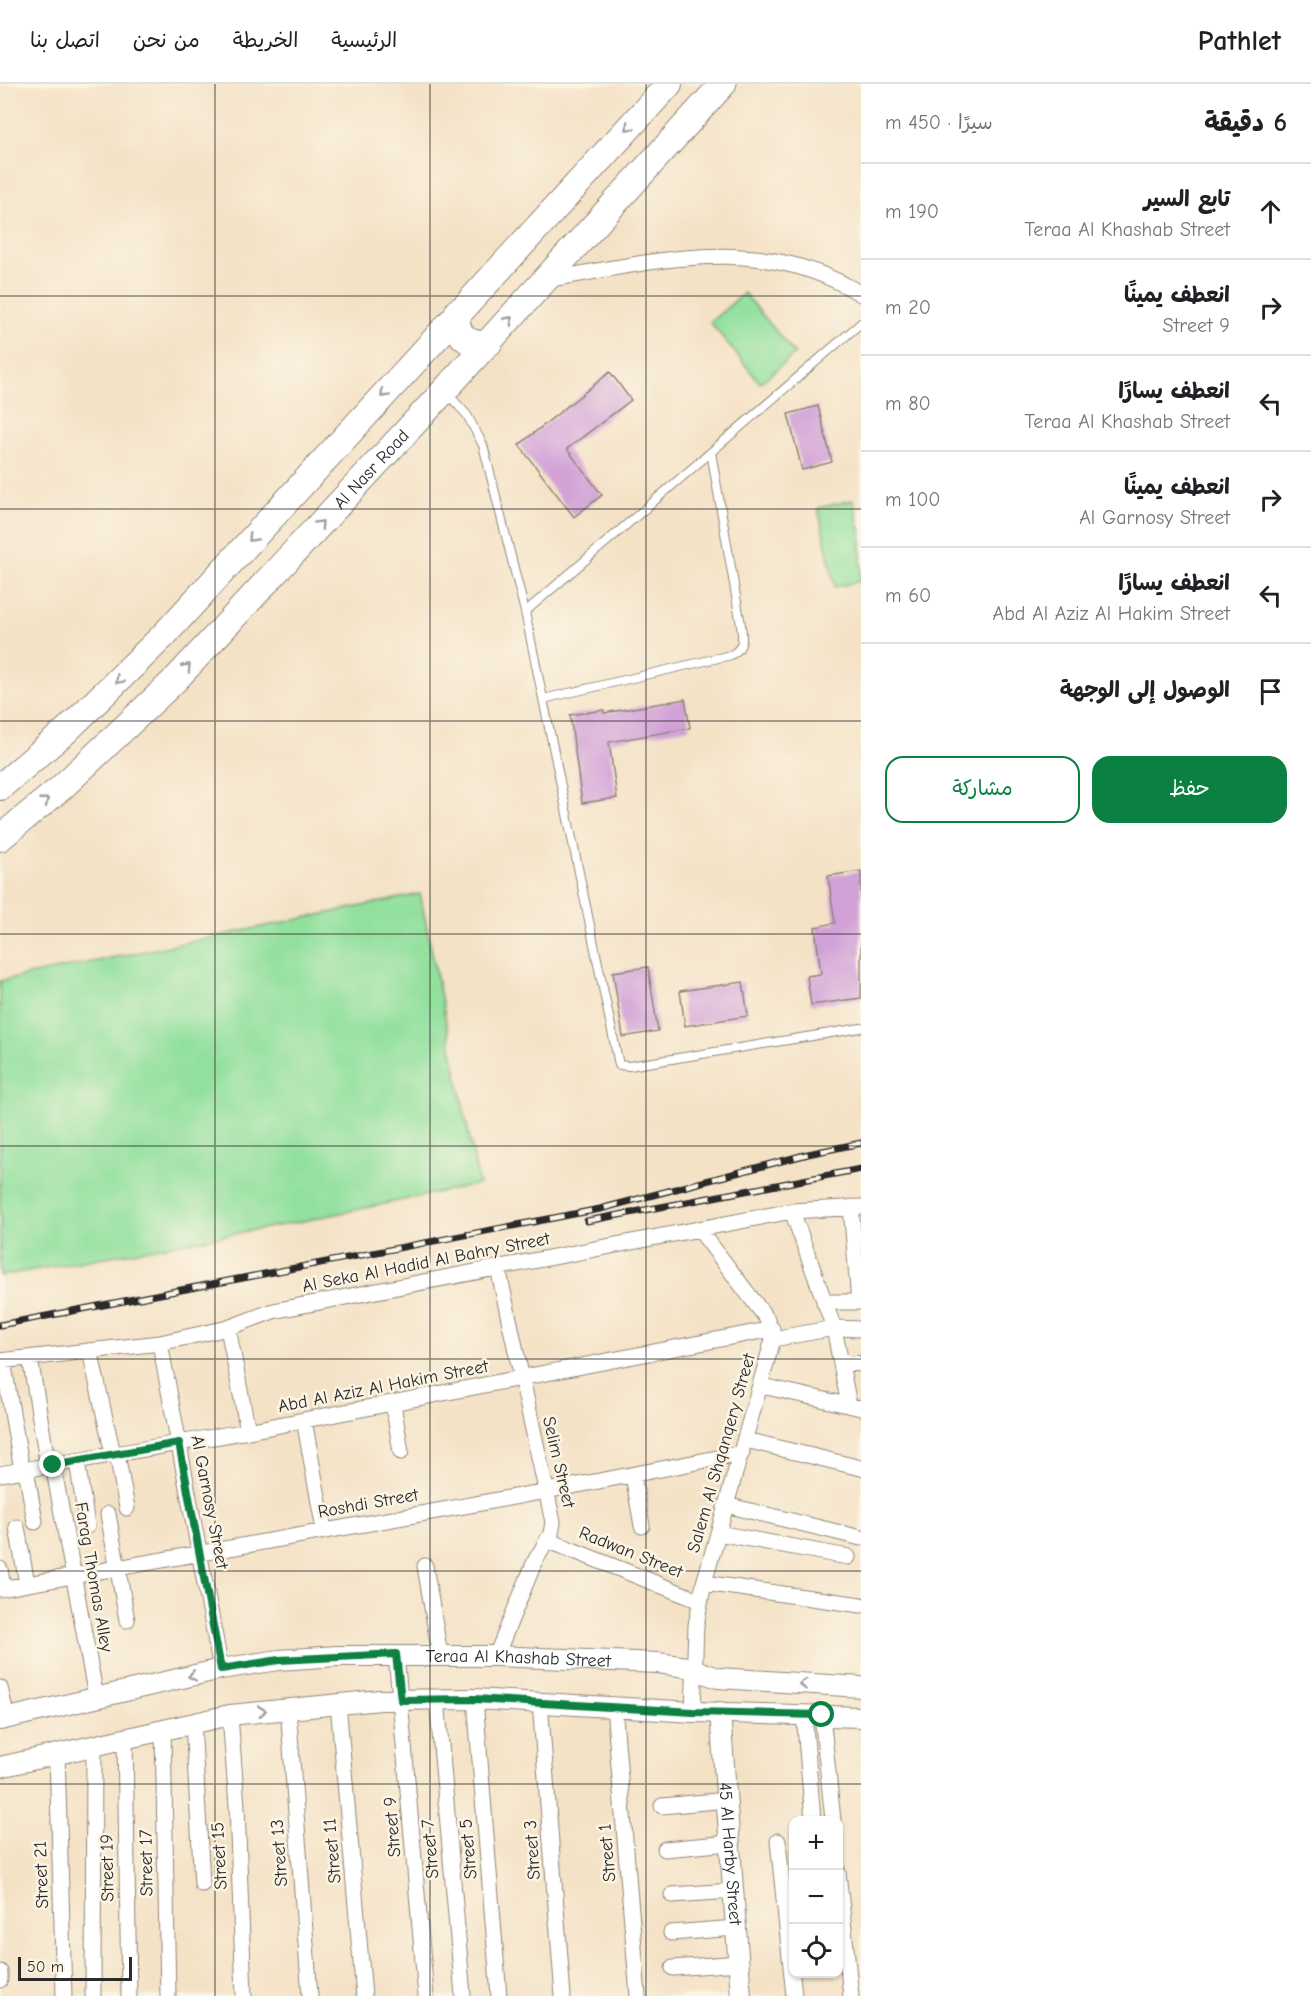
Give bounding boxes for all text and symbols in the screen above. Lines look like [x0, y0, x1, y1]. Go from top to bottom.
text: Pathlet [1198, 25, 1281, 57]
text: اتصل بنا [30, 28, 100, 52]
text: من نحن [133, 28, 200, 52]
text: الخريطة [233, 28, 298, 52]
text: الرئيسية [331, 28, 397, 52]
text: 6 دقيقة [1204, 108, 1287, 138]
text: سيرًا · 450 m [885, 111, 993, 134]
one-way arrow [626, 120, 637, 131]
text: تابع السير [1144, 186, 1230, 212]
icon: ahead [1254, 195, 1287, 228]
text: 190 m [885, 200, 939, 223]
text: Teraa Al Khashab Street [1025, 218, 1230, 241]
text: انعطف يمينًا [1124, 282, 1230, 308]
icon: right [1254, 291, 1287, 324]
text: 20 m [885, 296, 931, 319]
text: Street 9 [1163, 314, 1230, 337]
one-way arrow [502, 316, 513, 326]
text: انعطف يسارًا [1118, 378, 1230, 404]
one-way arrow [380, 387, 391, 398]
icon: left [1254, 387, 1287, 420]
text: 80 m [885, 392, 931, 415]
text: Teraa Al Khashab Street [1025, 410, 1230, 433]
street label: Al Nasr Road [330, 425, 414, 514]
text: انعطف يمينًا [1124, 474, 1230, 500]
icon: right [1254, 483, 1287, 516]
text: 100 m [885, 488, 941, 511]
text: Al Garnosy Street [1079, 506, 1230, 529]
one-way arrow [313, 521, 324, 531]
one-way arrow [248, 531, 259, 541]
text: انعطف يسارًا [1118, 570, 1230, 596]
icon: left [1254, 579, 1287, 612]
text: 60 m [885, 584, 931, 607]
text: Abd Al Aziz Al Hakim Street [993, 602, 1230, 625]
one-way arrow [180, 663, 191, 674]
one-way arrow [115, 673, 126, 684]
icon: arrive [1254, 675, 1287, 708]
text: الوصول إلى الوجهة [1060, 677, 1230, 703]
button: مشاركة [885, 756, 1080, 823]
button: حفظ [1092, 756, 1287, 823]
one-way arrow [38, 797, 49, 808]
street label: Al Seka Al Hadid Al Bahry Street [301, 1228, 552, 1297]
street label: Salem Al Shqanqery Street [683, 1350, 760, 1555]
street label: Abd Al Aziz Al Hakim Street [276, 1356, 491, 1417]
street label: Selim Street [538, 1414, 579, 1511]
street label: Al Garnosy Street [186, 1433, 233, 1572]
route end [39, 1451, 65, 1477]
street label: Roshdi Street [316, 1484, 421, 1523]
street label: Farag Thomas Alley [70, 1500, 117, 1655]
street label: Radwan Street [576, 1522, 687, 1583]
street label: Teraa Al Khashab Street [426, 1646, 612, 1672]
one-way arrow [187, 1668, 197, 1681]
one-way arrow [798, 1677, 807, 1690]
route start [808, 1701, 834, 1727]
one-way arrow [258, 1705, 267, 1718]
street label: 45 Al Harby Street [714, 1782, 746, 1927]
street label: Street 9 [379, 1796, 406, 1858]
map controls [789, 1816, 843, 1978]
button: + [789, 1816, 843, 1870]
street label: Street 11 [319, 1817, 346, 1884]
street label: Street 7 [417, 1818, 444, 1880]
street label: Street 5 [455, 1818, 482, 1880]
street label: Street 13 [267, 1819, 292, 1887]
street label: Street 3 [520, 1819, 545, 1881]
street label: Street 15 [207, 1821, 232, 1890]
street label: Street 1 [595, 1823, 620, 1883]
street label: Street 17 [135, 1829, 158, 1897]
street label: Street 19 [96, 1834, 119, 1902]
street label: Street 21 [30, 1841, 53, 1909]
button: − [789, 1870, 843, 1924]
button: locate [789, 1924, 843, 1978]
scale bar [18, 1954, 132, 1982]
text: 50 m [27, 1958, 64, 1976]

